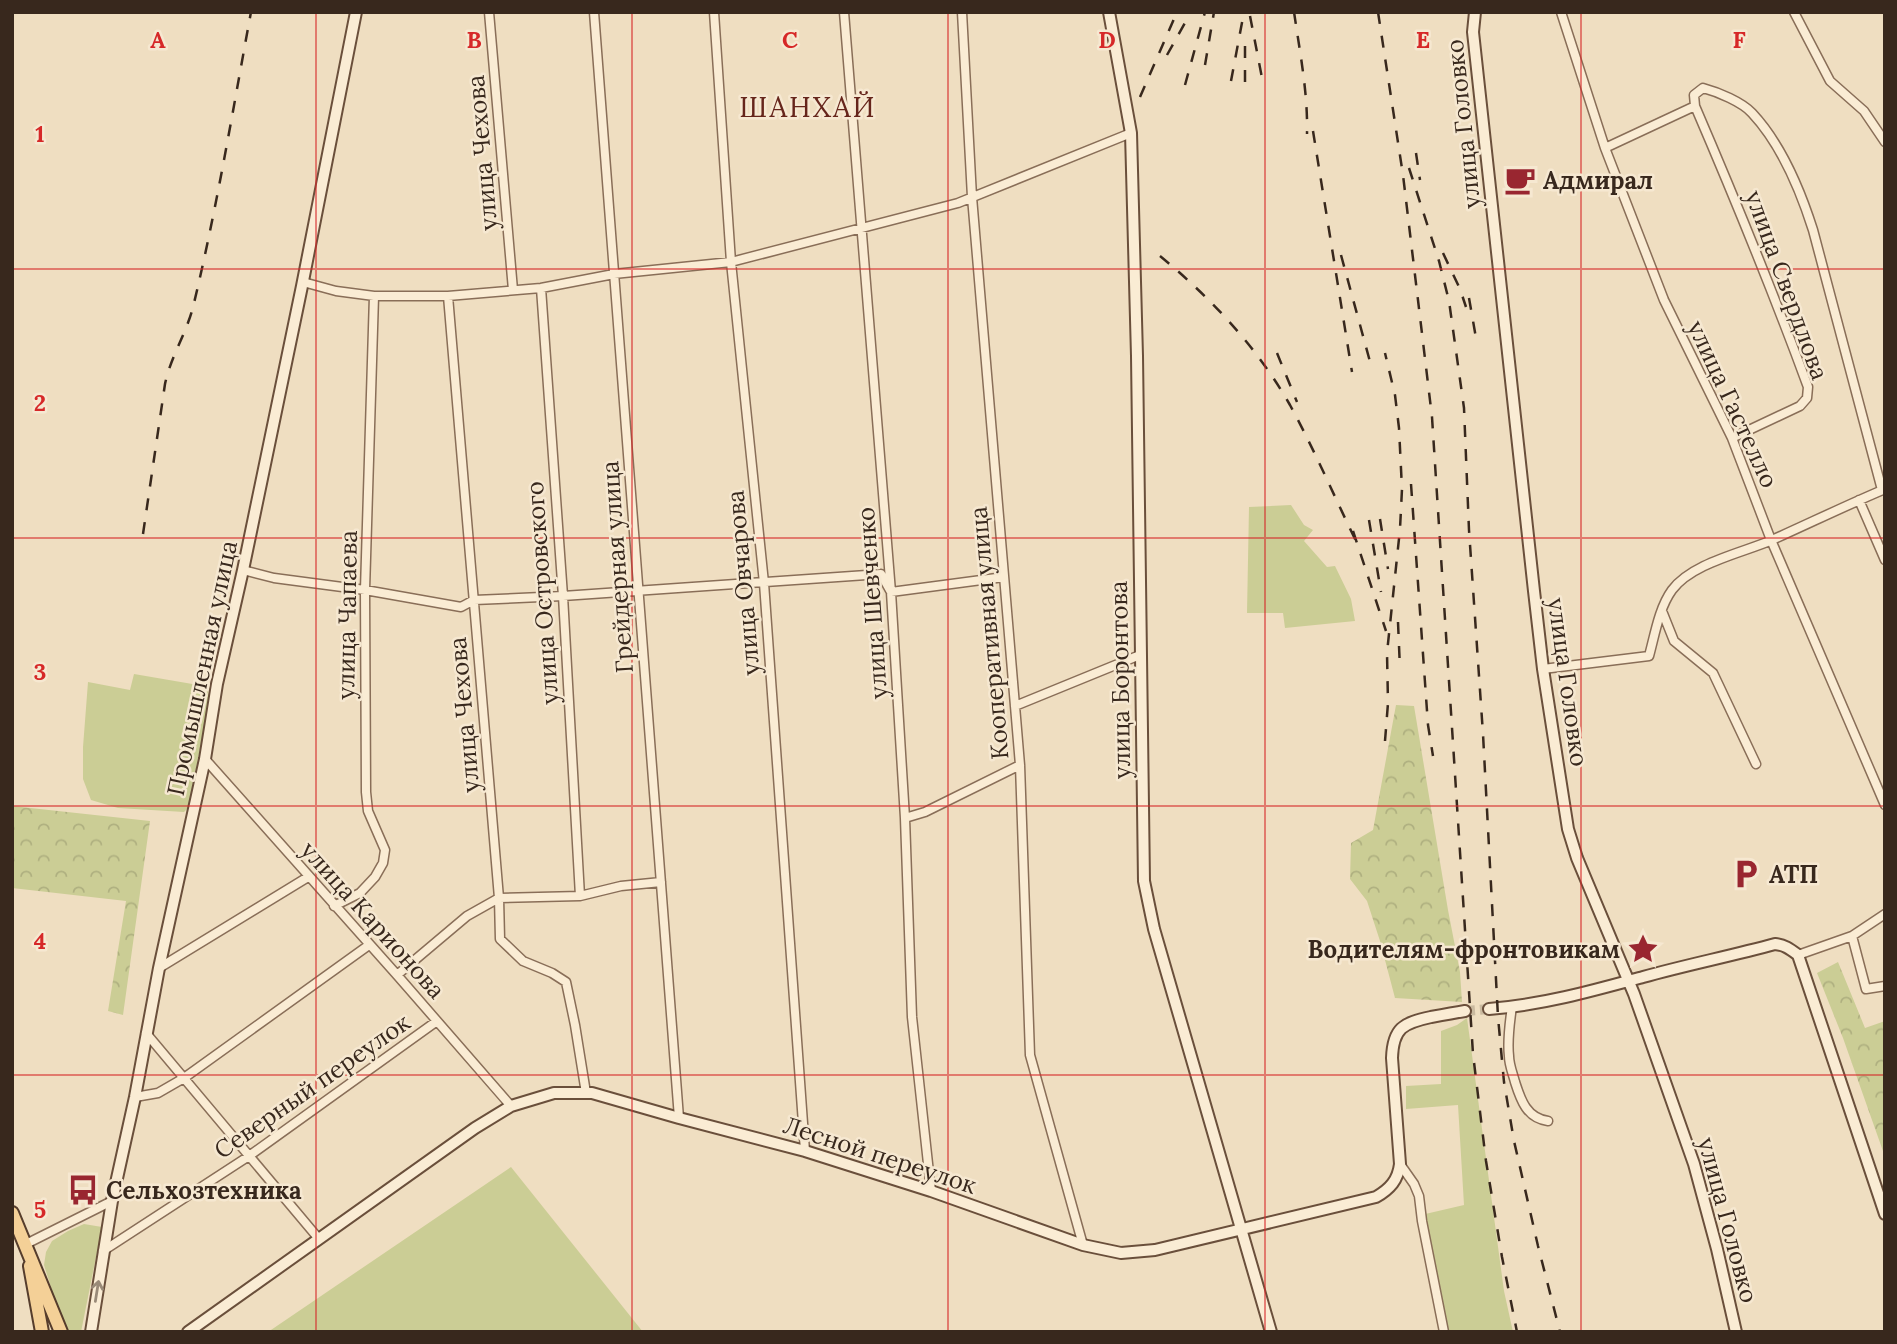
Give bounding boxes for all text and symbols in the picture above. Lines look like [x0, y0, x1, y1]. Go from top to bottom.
text: A [150, 25, 166, 54]
text: B [466, 25, 482, 54]
text: C [782, 25, 798, 54]
text: D [1098, 25, 1116, 54]
text: E [1416, 25, 1430, 54]
text: F [1732, 25, 1746, 54]
street label: улица Головко [1439, 38, 1487, 210]
street label: улица Чехова [460, 74, 504, 232]
district label: ШАНХАЙ [739, 89, 877, 125]
text: 1 [35, 119, 45, 148]
cafe icon: Адмирал [1503, 163, 1537, 197]
place label: Адмирал [1543, 165, 1653, 196]
street label: улица Свердлова [1738, 186, 1836, 384]
street label: улица Гастелло [1681, 315, 1785, 493]
text: 2 [34, 388, 46, 417]
street label: Грейдерная улица [594, 460, 640, 674]
street label: улица Островского [519, 480, 565, 706]
street label: улица Овчарова [719, 489, 767, 677]
street label: Кооперативная улица [963, 505, 1015, 761]
street label: улица Шевченко [850, 506, 894, 700]
street label: улица Чапаева [330, 530, 364, 700]
street label: Промышленная улица [160, 538, 244, 798]
street label: улица Боронтова [1103, 581, 1137, 779]
street label: улица Головко [1541, 596, 1595, 768]
street label: улица Чехова [442, 636, 486, 794]
text: 3 [34, 657, 46, 686]
street label: улица Карионова [294, 835, 452, 1005]
parking icon: АТП [1729, 857, 1763, 891]
place label: АТП [1769, 859, 1818, 890]
text: 4 [34, 926, 46, 955]
place icon: Водителям-фронтовикам [1626, 932, 1660, 966]
place label: Водителям-фронтовикам [1308, 934, 1620, 965]
street label: Северный переулок [208, 1007, 416, 1165]
street label: Лесной переулок [780, 1109, 980, 1201]
street label: улица Головко [1691, 1134, 1765, 1306]
bus stop icon: Сельхозтехника [66, 1173, 100, 1207]
place label: Сельхозтехника [106, 1175, 302, 1206]
text: 5 [34, 1195, 46, 1224]
one-way arrow [91, 1281, 104, 1303]

